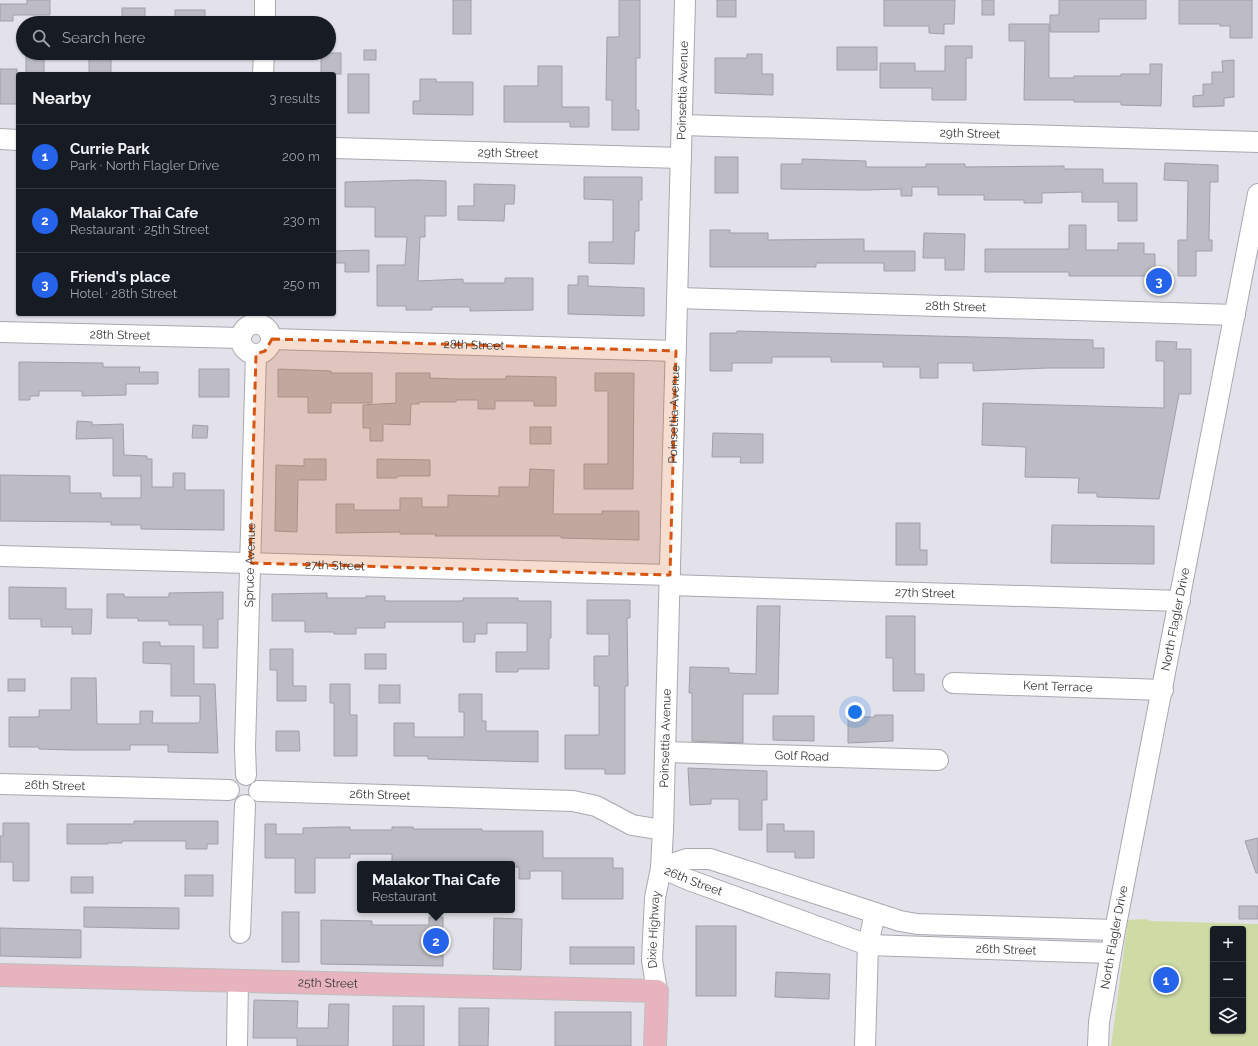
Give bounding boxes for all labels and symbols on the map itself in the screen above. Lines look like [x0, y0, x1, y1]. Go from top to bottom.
street label: Poinsettia Avenue [674, 41, 691, 140]
street label: 29th Street [939, 126, 1000, 141]
street label: 29th Street [477, 145, 538, 161]
pin: 3 [1146, 266, 1172, 296]
street label: 28th Street [925, 299, 986, 314]
street label: 28th Street [89, 327, 151, 343]
street label: 28th Street [443, 337, 505, 353]
street label: Poinsettia Avenue [666, 365, 682, 464]
street label: Spruce Avenue [242, 523, 258, 608]
street label: 27th Street [305, 558, 365, 573]
street label: North Flagler Drive [1159, 566, 1192, 672]
street label: 27th Street [895, 585, 955, 601]
street label: Kent Terrace [1023, 678, 1093, 695]
street label: Poinsettia Avenue [657, 688, 674, 788]
your location [845, 702, 865, 722]
street label: Golf Road [774, 748, 829, 764]
street label: 26th Street [24, 778, 86, 793]
street label: 26th Street [349, 787, 411, 803]
street label: 26th Street [662, 863, 724, 899]
street label: North Flagler Drive [1098, 884, 1130, 990]
street label: Dixie Highway [645, 889, 663, 970]
pin: 2 [423, 926, 449, 956]
street label: 26th Street [975, 942, 1037, 958]
pin: 1 [1153, 965, 1179, 995]
street label: 25th Street [298, 975, 358, 991]

